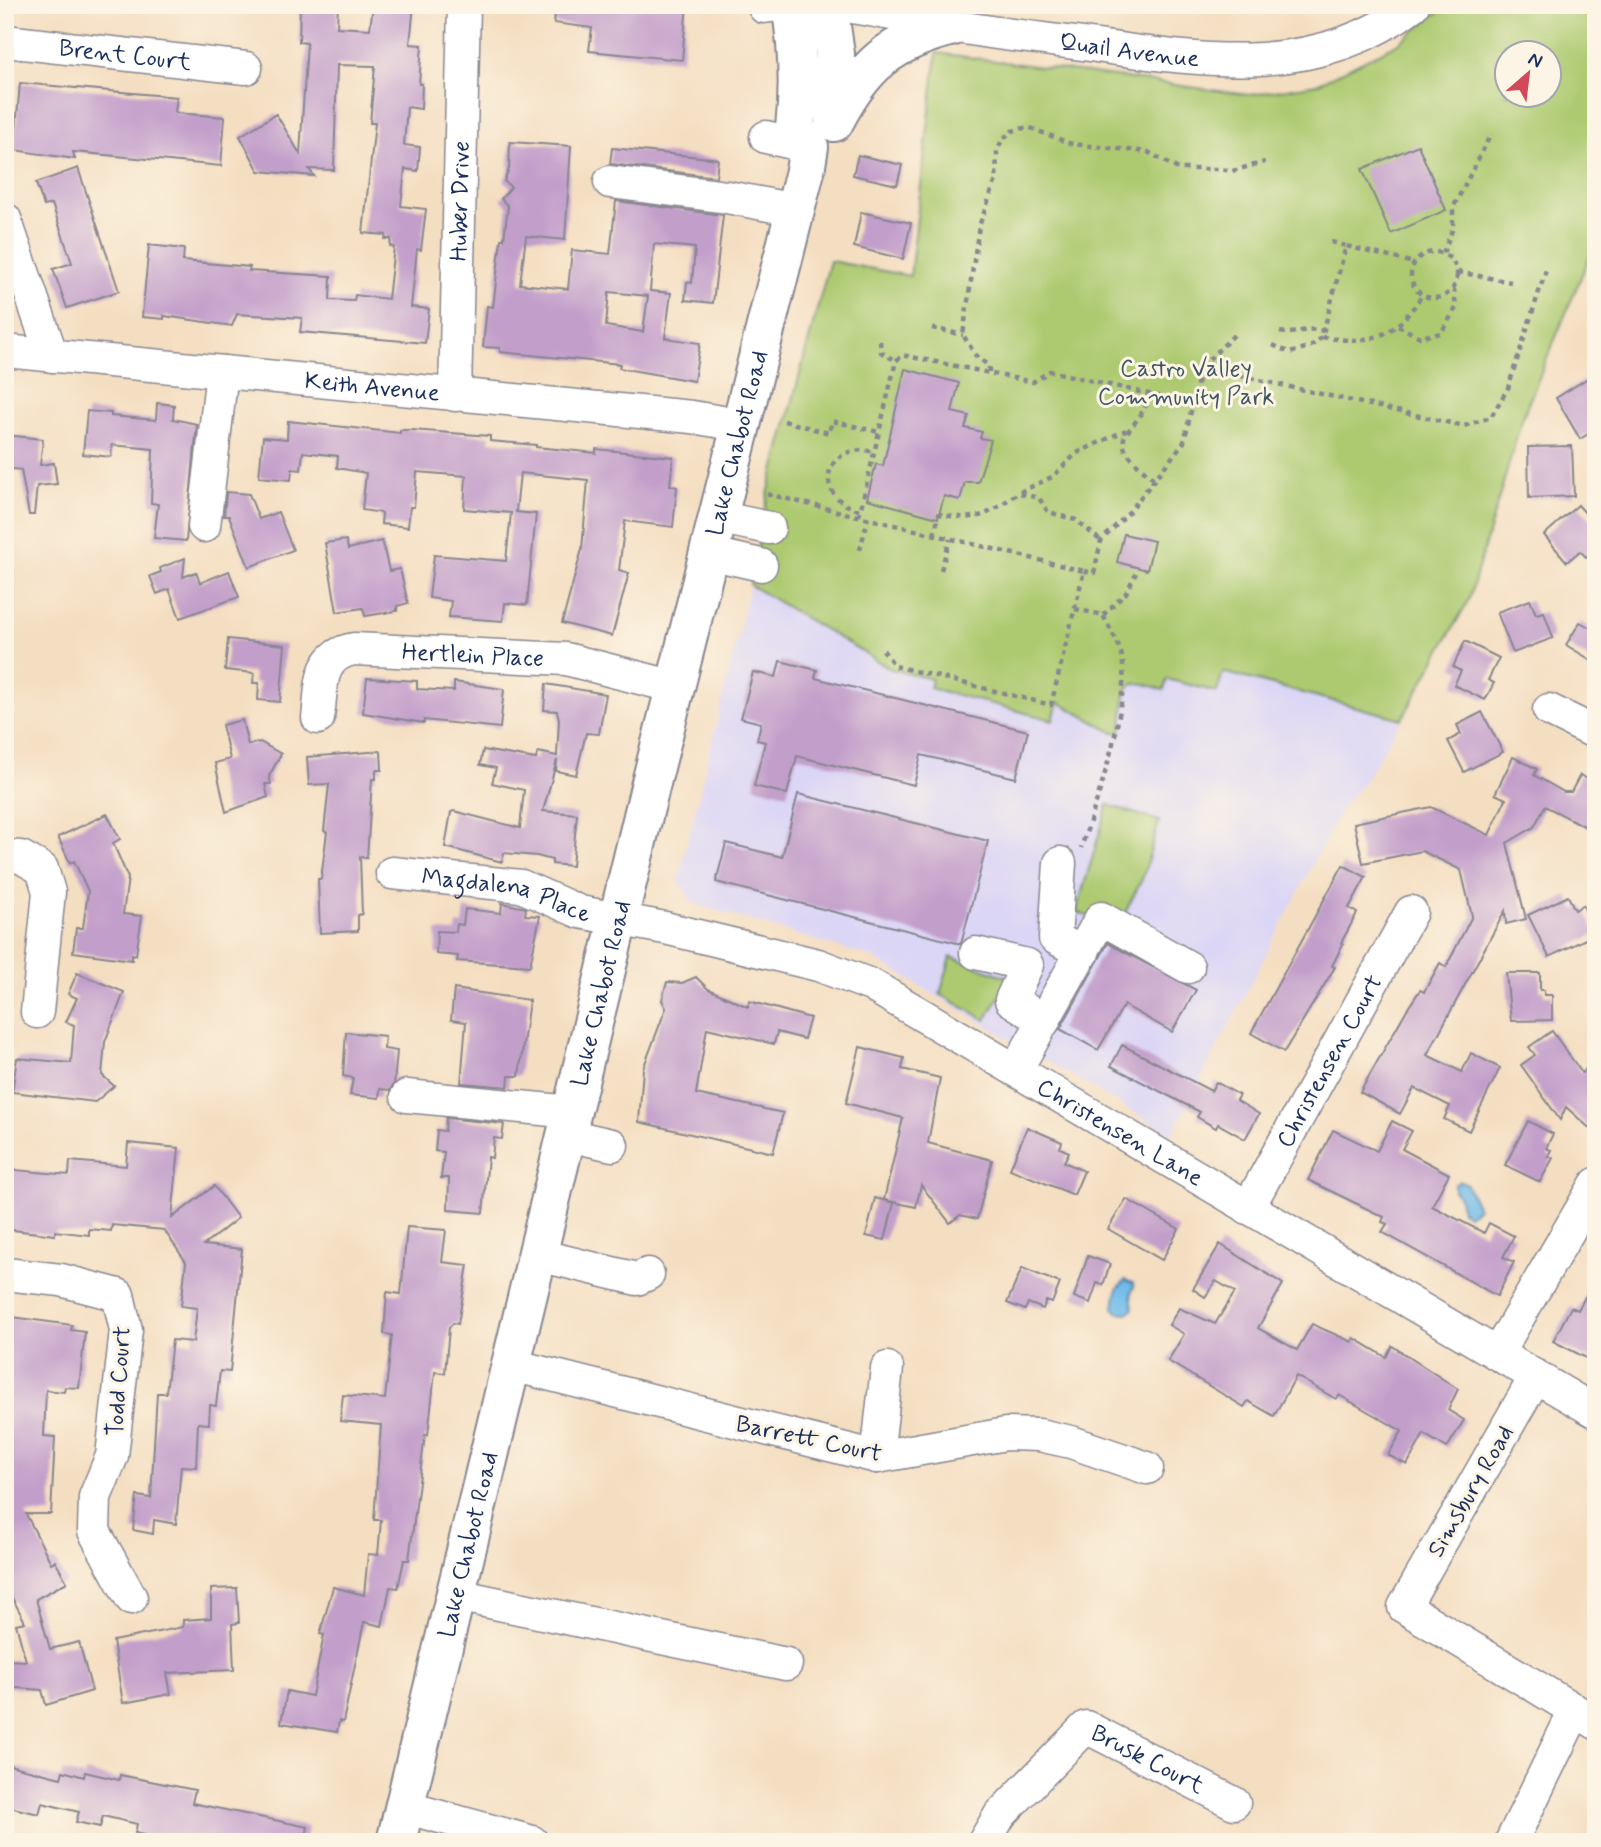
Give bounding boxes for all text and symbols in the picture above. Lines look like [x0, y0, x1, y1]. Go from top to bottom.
street label: Quail Avenue [1058, 27, 1200, 75]
street label: Brent Court [57, 33, 193, 79]
north arrow [1492, 38, 1562, 108]
text: N [1524, 46, 1547, 74]
street label: Huber Drive [444, 140, 478, 262]
street label: Lake Chabot Road [700, 347, 776, 539]
park label: Castro Valley Community Park [1098, 354, 1274, 413]
street label: Keith Avenue [303, 366, 441, 410]
street label: Hertlein Place [401, 637, 545, 675]
street label: Magdalena Place [420, 862, 592, 931]
street label: Lake Chabot Road [565, 898, 639, 1090]
street label: Christensen Court [1270, 970, 1390, 1153]
street label: Christensen Lane [1031, 1072, 1209, 1194]
street label: Todd Court [100, 1325, 139, 1437]
street label: Barrett Court [733, 1409, 884, 1470]
street label: Simsbury Road [1421, 1420, 1522, 1563]
street label: Lake Chabot Road [432, 1449, 506, 1641]
street label: Brusk Court [1085, 1718, 1209, 1802]

